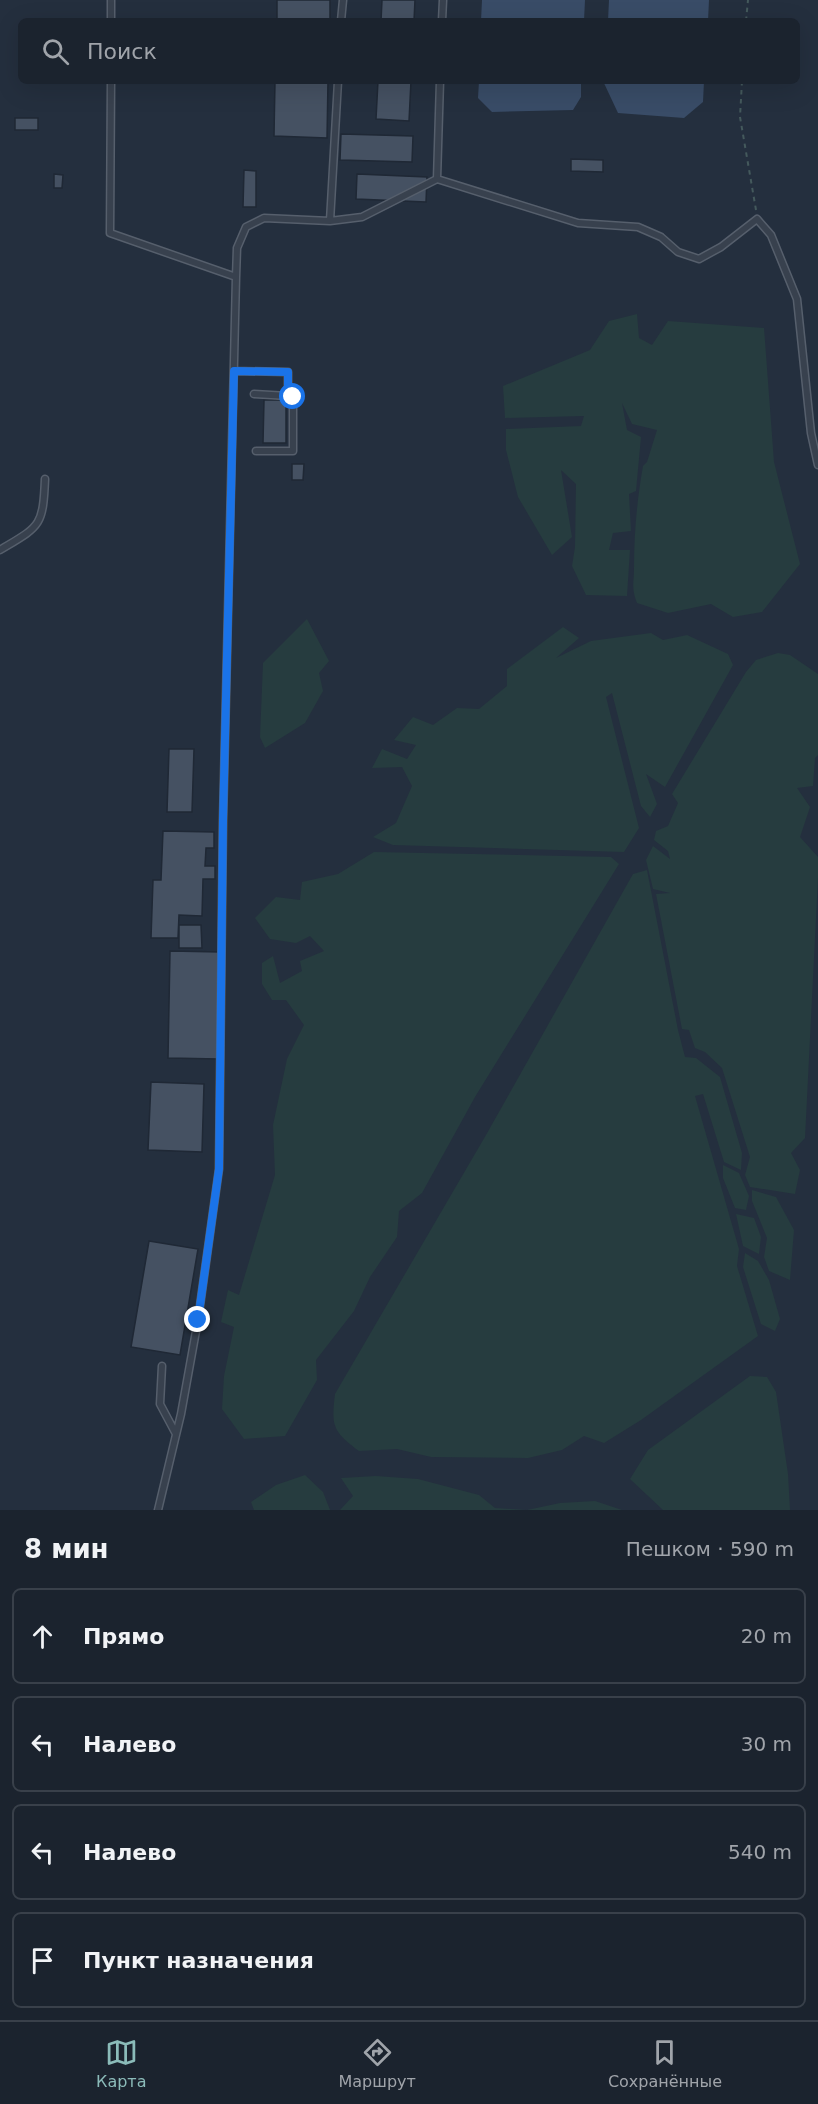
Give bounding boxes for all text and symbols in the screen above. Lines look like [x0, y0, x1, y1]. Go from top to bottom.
search box [18, 18, 800, 84]
icon: search [39, 35, 72, 68]
text: Поиск [87, 39, 157, 64]
route start [279, 383, 305, 409]
route end [184, 1306, 210, 1332]
text: 8 мин [24, 1534, 109, 1564]
text: Пешком · 590 m [626, 1537, 794, 1561]
icon: ahead [26, 1620, 59, 1653]
text: Прямо [83, 1624, 164, 1649]
text: 20 m [741, 1624, 792, 1648]
icon: left [26, 1728, 59, 1761]
text: Налево [83, 1732, 176, 1757]
text: 30 m [741, 1732, 792, 1756]
icon: left [26, 1836, 59, 1869]
text: Налево [83, 1840, 176, 1865]
text: 540 m [728, 1840, 792, 1864]
icon: arrive [26, 1944, 59, 1977]
text: Пункт назначения [83, 1948, 314, 1973]
tab: Карта [96, 2036, 146, 2091]
tab: Маршрут [339, 2036, 416, 2091]
tab: Сохранённые [608, 2036, 722, 2091]

